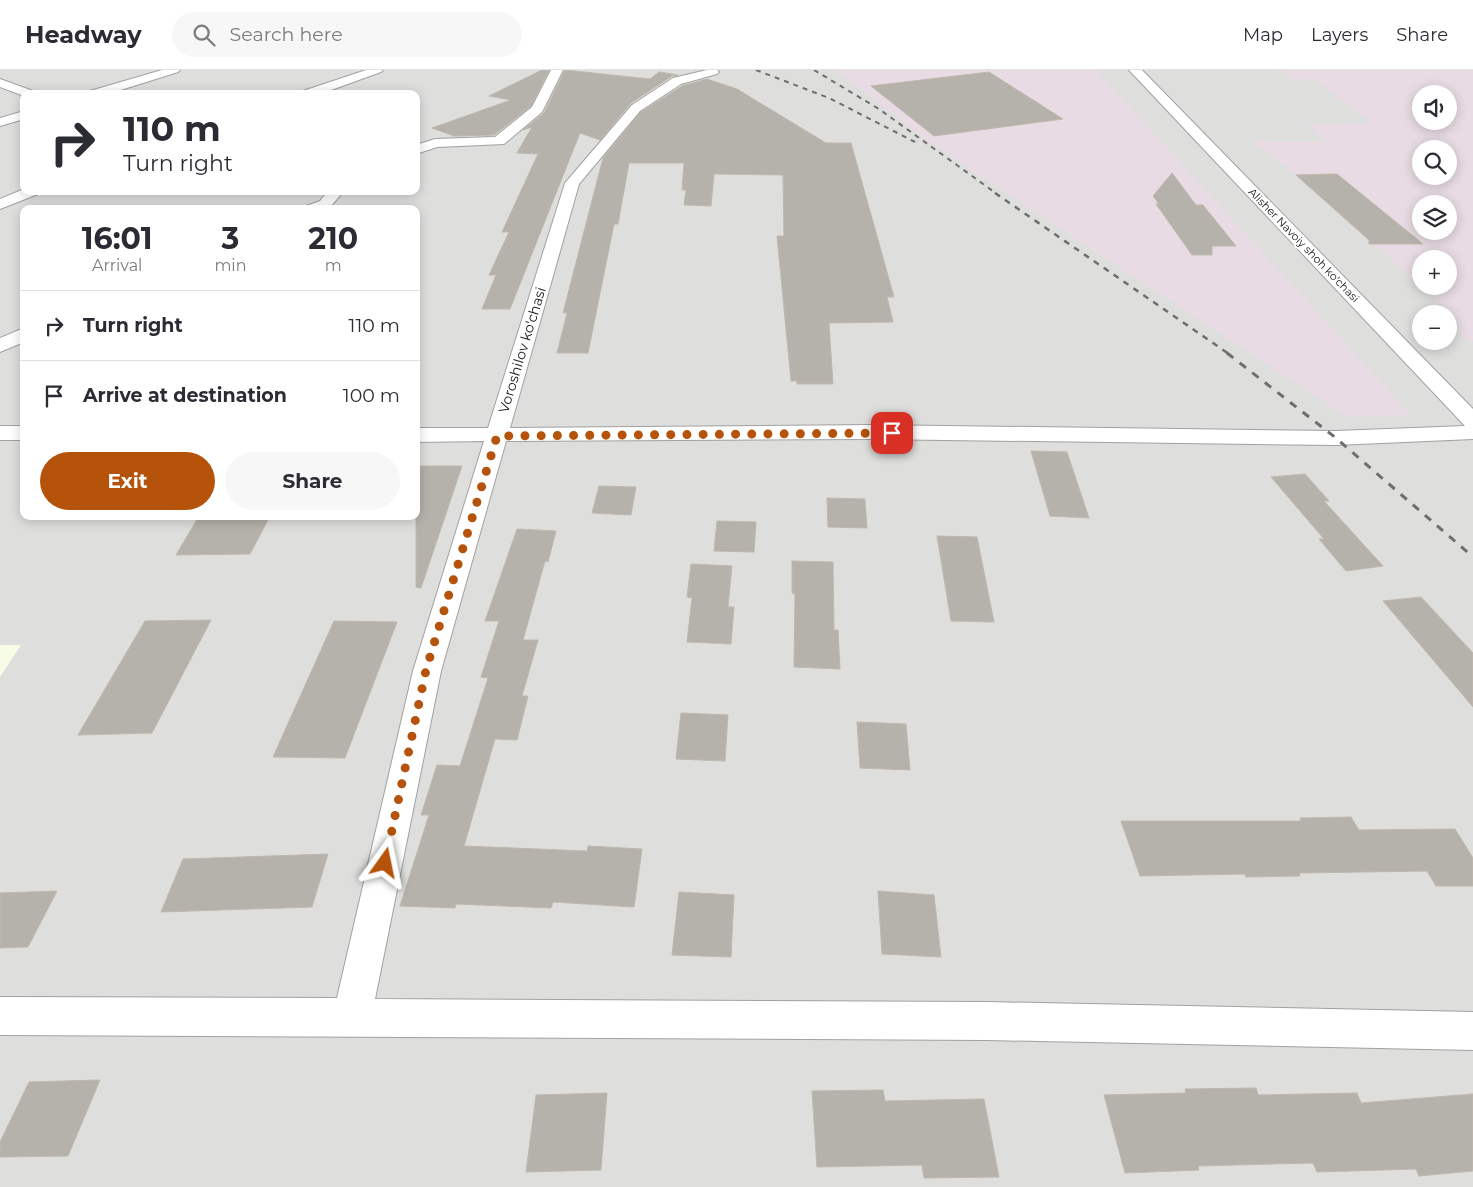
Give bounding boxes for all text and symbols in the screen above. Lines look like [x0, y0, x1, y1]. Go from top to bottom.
search box [172, 12, 522, 57]
text: Headway [25, 20, 142, 49]
icon: search [190, 21, 218, 49]
text: Search here [230, 23, 343, 46]
text: Map [1243, 24, 1283, 46]
text: Layers [1311, 24, 1368, 46]
text: Share [1396, 24, 1448, 46]
map controls [1412, 85, 1457, 350]
button: sound [1412, 85, 1457, 130]
text: 110 m [123, 107, 221, 150]
icon: right [40, 110, 105, 175]
button: search [1412, 140, 1457, 185]
text: Turn right [123, 150, 233, 177]
street label: Alisher Navoiy shoh ko'chasi [1246, 185, 1362, 305]
button: layers [1412, 195, 1457, 240]
text: 16:01 [82, 220, 153, 257]
text: 3 [222, 220, 239, 257]
text: 210 [308, 220, 358, 257]
button: + [1412, 250, 1457, 295]
text: Arrival [92, 256, 142, 275]
text: min [214, 256, 246, 275]
text: m [325, 256, 342, 275]
street label: Voroshilov ko'chasi [494, 285, 550, 415]
button: − [1412, 305, 1457, 350]
icon: right [40, 312, 68, 340]
text: Turn right [83, 314, 183, 337]
text: 110 m [349, 314, 400, 337]
icon: arrive [40, 382, 68, 410]
text: Arrive at destination [83, 384, 287, 407]
text: 100 m [343, 384, 400, 407]
pin [871, 412, 913, 454]
icon: arrive [878, 419, 906, 447]
button: Exit [40, 452, 215, 510]
button: Share [225, 452, 400, 510]
position arrow [358, 836, 410, 888]

